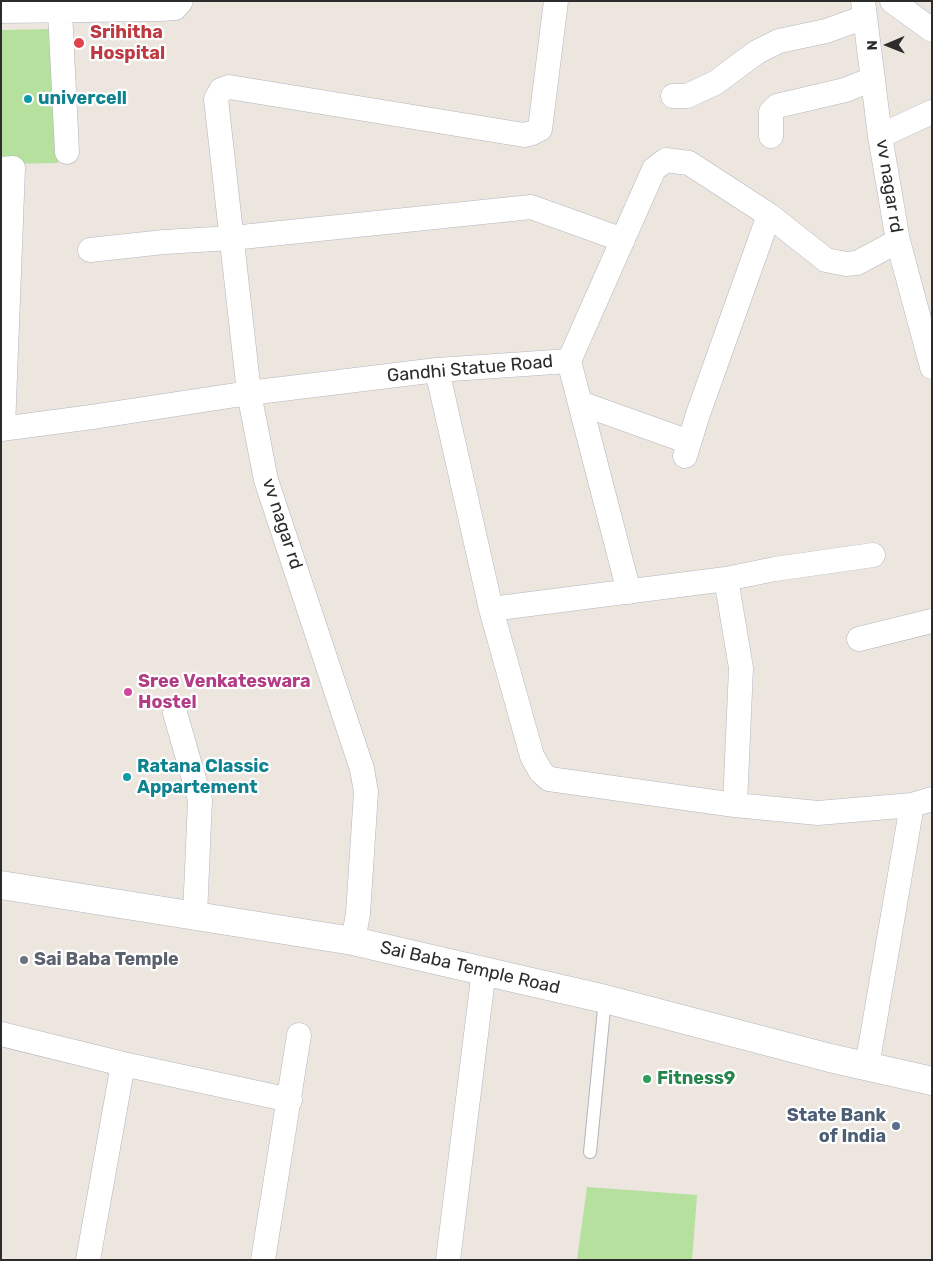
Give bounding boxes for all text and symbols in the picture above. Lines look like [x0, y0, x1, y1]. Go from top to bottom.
north arrow [863, 20, 913, 70]
place label: Srihitha Hospital [90, 22, 165, 64]
marker: Srihitha Hospital [72, 36, 86, 50]
text: N [864, 40, 881, 50]
place label: univercell [38, 88, 127, 110]
marker: univercell [22, 93, 34, 105]
street label: vv nagar rd [871, 138, 907, 234]
street label: Gandhi Statue Road [386, 351, 554, 387]
street label: vv nagar rd [257, 476, 307, 572]
place label: Sree Venkateswara Hostel [138, 671, 311, 714]
marker: Sree Venkateswara Hostel [122, 686, 134, 698]
place label: Ratana Classic Appartement [137, 756, 269, 799]
marker: Ratana Classic Appartement [121, 771, 133, 783]
street label: Sai Baba Temple Road [378, 937, 562, 999]
place label: Sai Baba Temple [34, 949, 179, 971]
marker: Sai Baba Temple [18, 954, 30, 966]
place label: Fitness9 [657, 1068, 735, 1090]
marker: Fitness9 [641, 1073, 653, 1085]
place label: State Bank of India [787, 1105, 886, 1148]
marker: State Bank of India [890, 1120, 902, 1132]

